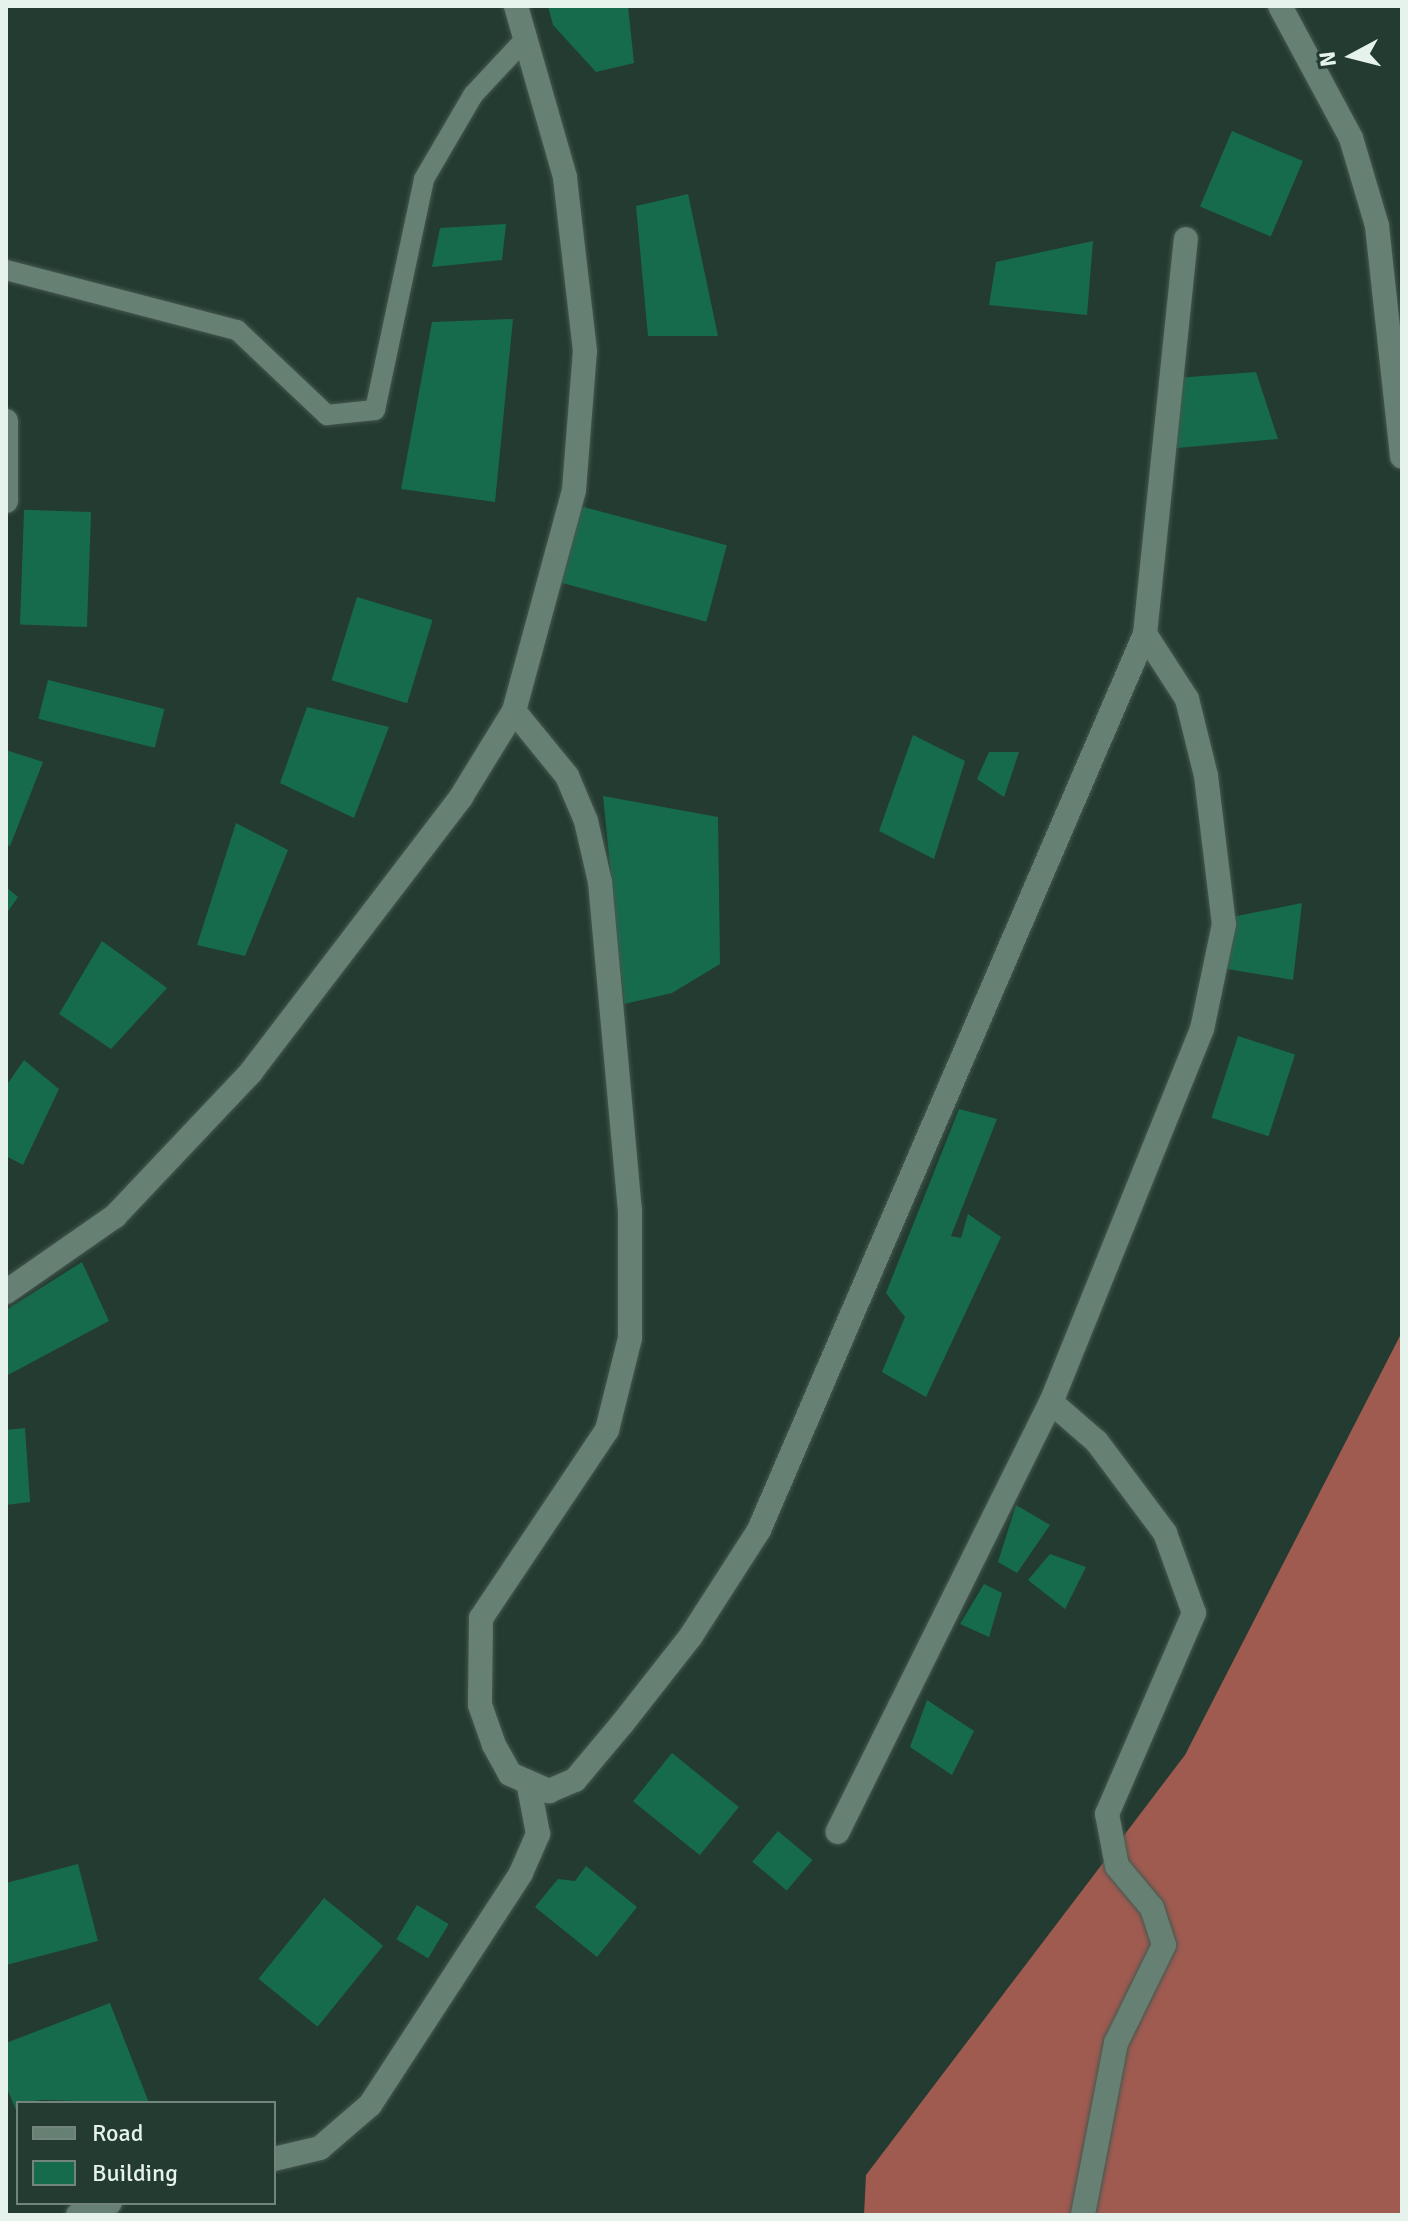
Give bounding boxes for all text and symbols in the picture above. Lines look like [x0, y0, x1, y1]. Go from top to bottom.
north arrow [1312, 16, 1392, 96]
text: N [1313, 50, 1342, 68]
legend [16, 2101, 276, 2205]
text: Road [92, 2118, 143, 2148]
text: Building [92, 2158, 178, 2188]

